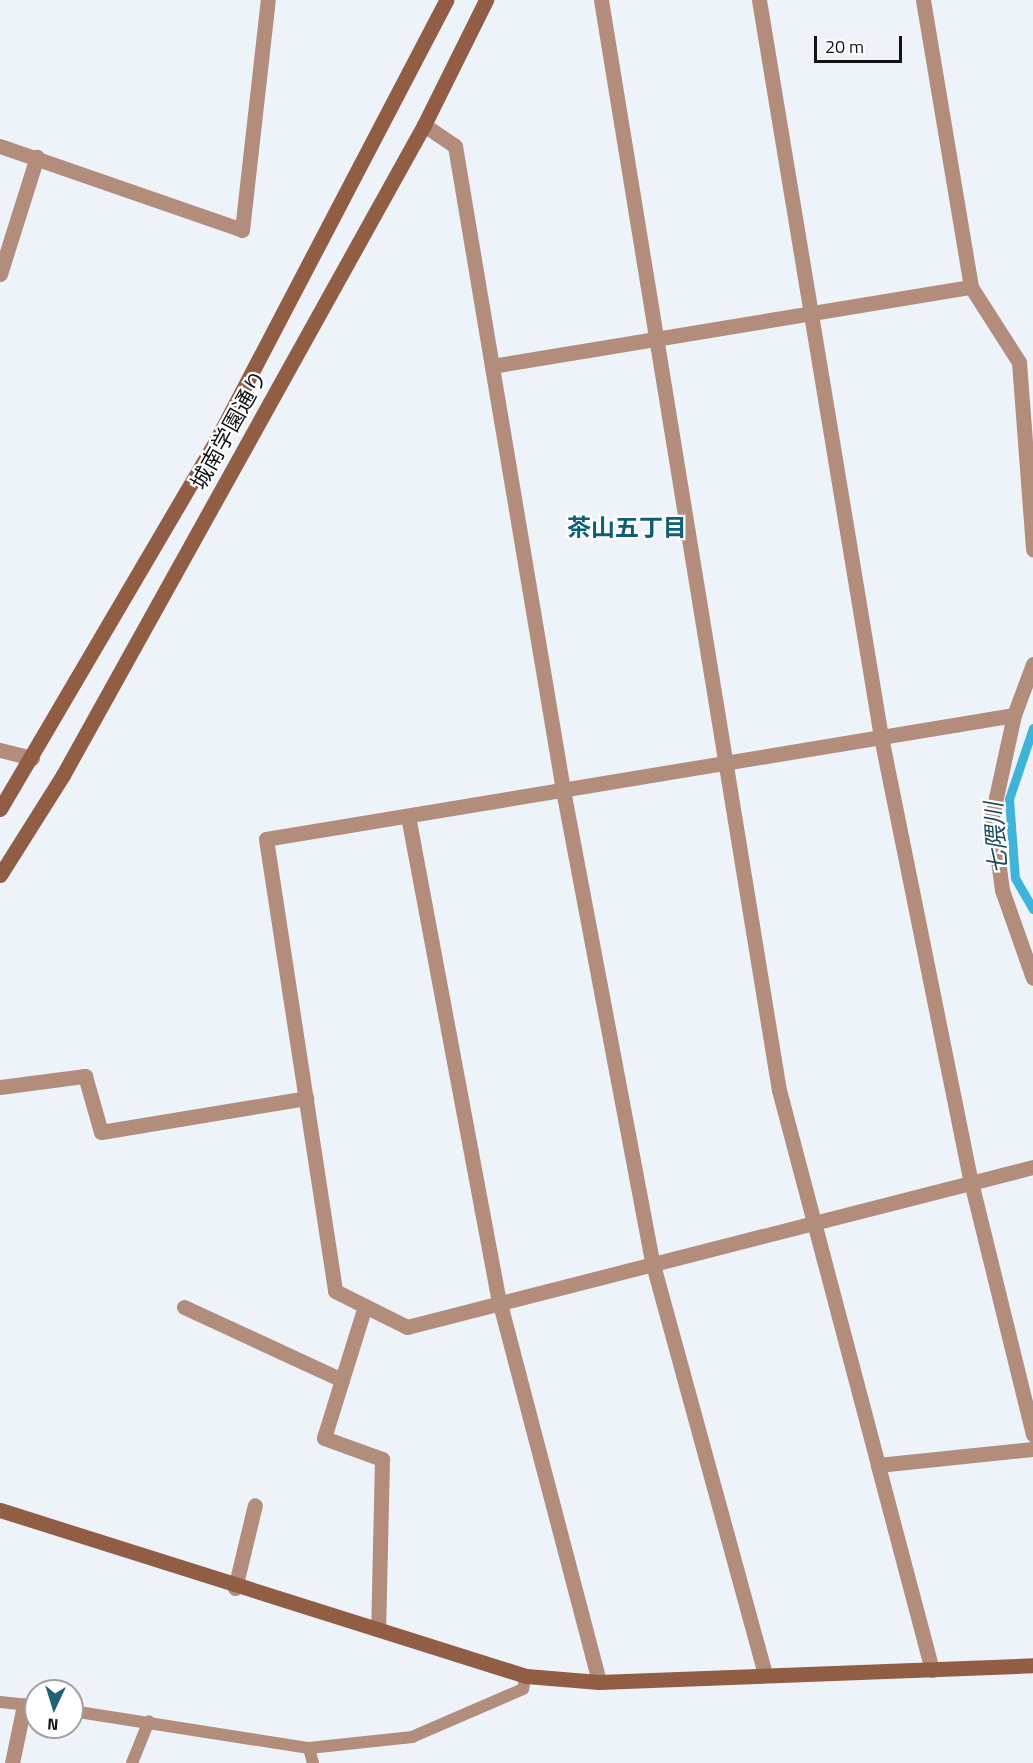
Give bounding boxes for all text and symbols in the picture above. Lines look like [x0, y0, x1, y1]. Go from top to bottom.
scale bar [817, 24, 906, 62]
text: 20 m [825, 33, 864, 60]
street label: 城南学園通り [185, 366, 273, 494]
district label: 茶山五丁目 [567, 514, 687, 542]
water label: 七隈川 [979, 801, 1013, 875]
north arrow [24, 1679, 84, 1739]
text: N [47, 1713, 59, 1737]

